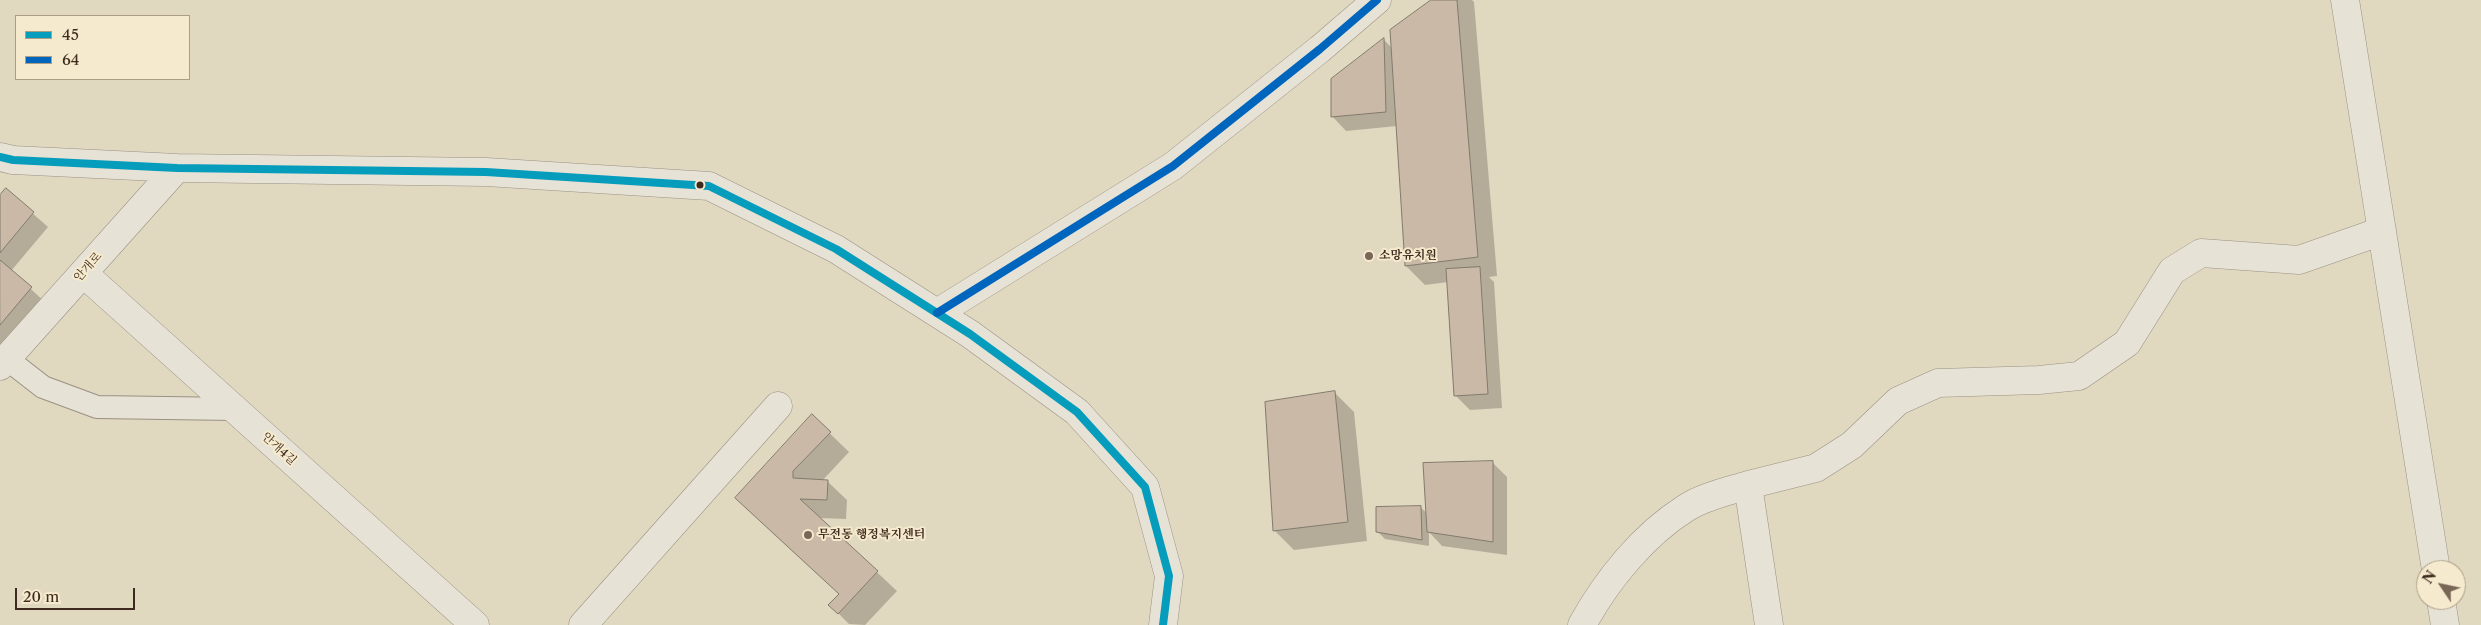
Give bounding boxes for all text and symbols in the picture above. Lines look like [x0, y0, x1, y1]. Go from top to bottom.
legend [15, 15, 190, 80]
text: 45 [62, 25, 79, 44]
text: 64 [62, 50, 79, 69]
unlabelled marker [695, 180, 705, 190]
street label: 안개로 [71, 249, 105, 285]
place label: 소망유치원 [1379, 249, 1437, 263]
marker: 소망유치원 [1363, 250, 1375, 262]
street label: 안개4길 [259, 430, 299, 468]
place label: 무전동 행정복지센터 [818, 528, 925, 542]
marker: 무전동 행정복지센터 [802, 529, 814, 541]
north arrow [2416, 560, 2466, 610]
text: N [2419, 567, 2440, 587]
scale bar [18, 578, 138, 610]
text: 20 m [23, 587, 59, 606]

